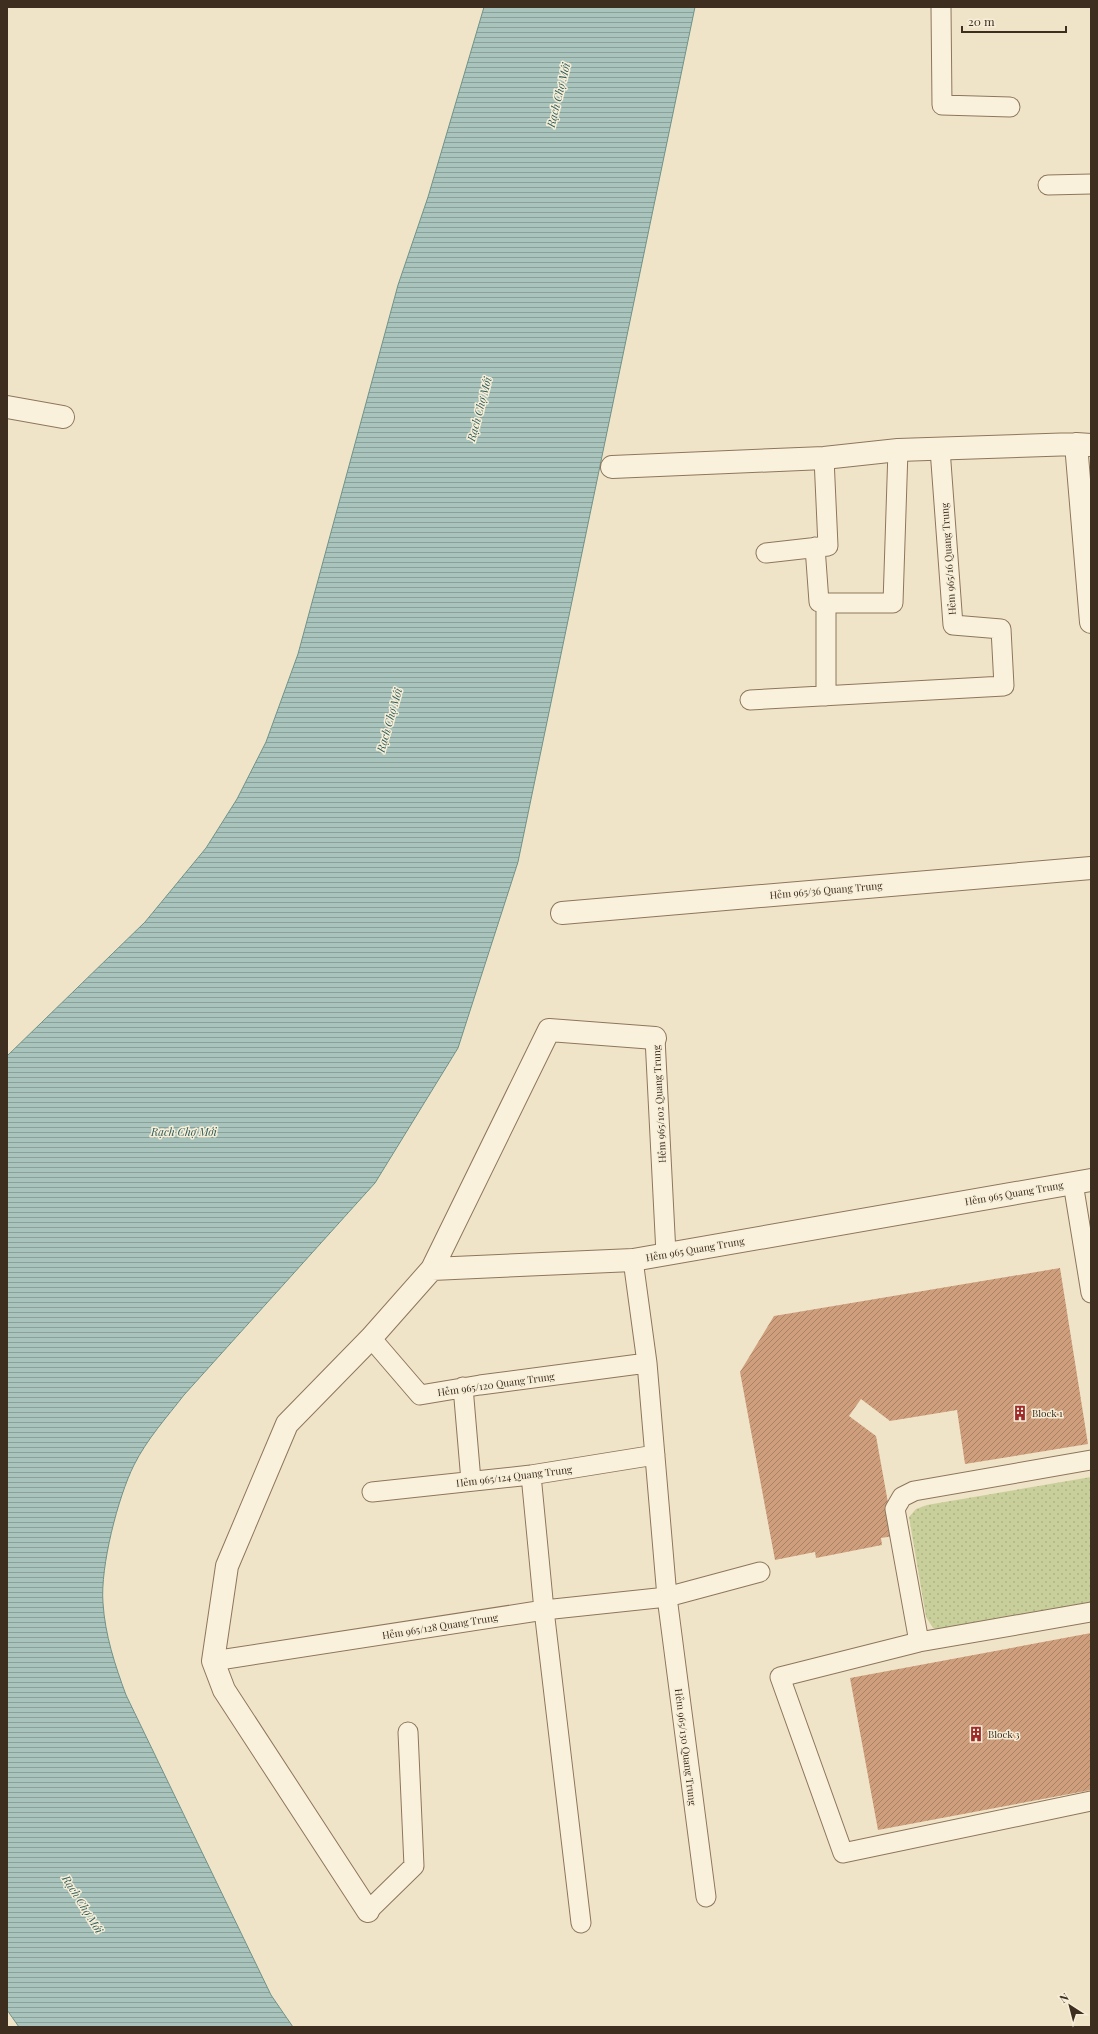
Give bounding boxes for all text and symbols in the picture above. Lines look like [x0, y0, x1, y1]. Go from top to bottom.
scale bar [962, 8, 1066, 34]
text: 20 m [968, 13, 995, 29]
water label: Rạch Chợ Mới [543, 61, 573, 130]
water label: Rạch Chợ Mới [463, 375, 495, 444]
street label: Hẻm 965/16 Quang Trung [937, 502, 959, 616]
water label: Rạch Chợ Mới [372, 686, 405, 755]
street label: Hẻm 965/36 Quang Trung [769, 878, 884, 902]
street label: Hẻm 965/102 Quang Trung [649, 1044, 669, 1163]
water label: Rạch Chợ Mới [150, 1124, 218, 1139]
street label: Hẻm 965 Quang Trung [964, 1177, 1065, 1209]
street label: Hẻm 965 Quang Trung [645, 1233, 746, 1265]
street label: Hẻm 965/120 Quang Trung [437, 1369, 556, 1399]
building icon: Block 1 [1011, 1404, 1029, 1422]
place label: Block 1 [1032, 1406, 1063, 1420]
street label: Hẻm 965/124 Quang Trung [455, 1462, 574, 1490]
street label: Hẻm 965/128 Quang Trung [381, 1610, 500, 1642]
street label: Hẻm 965/130 Quang Trung [672, 1688, 700, 1807]
building icon: Block 3 [967, 1725, 985, 1743]
place label: Block 3 [988, 1727, 1020, 1741]
water label: Rạch Chợ Mới [59, 1871, 107, 1936]
north arrow [1050, 1986, 1090, 2026]
text: N [1056, 1989, 1071, 2006]

